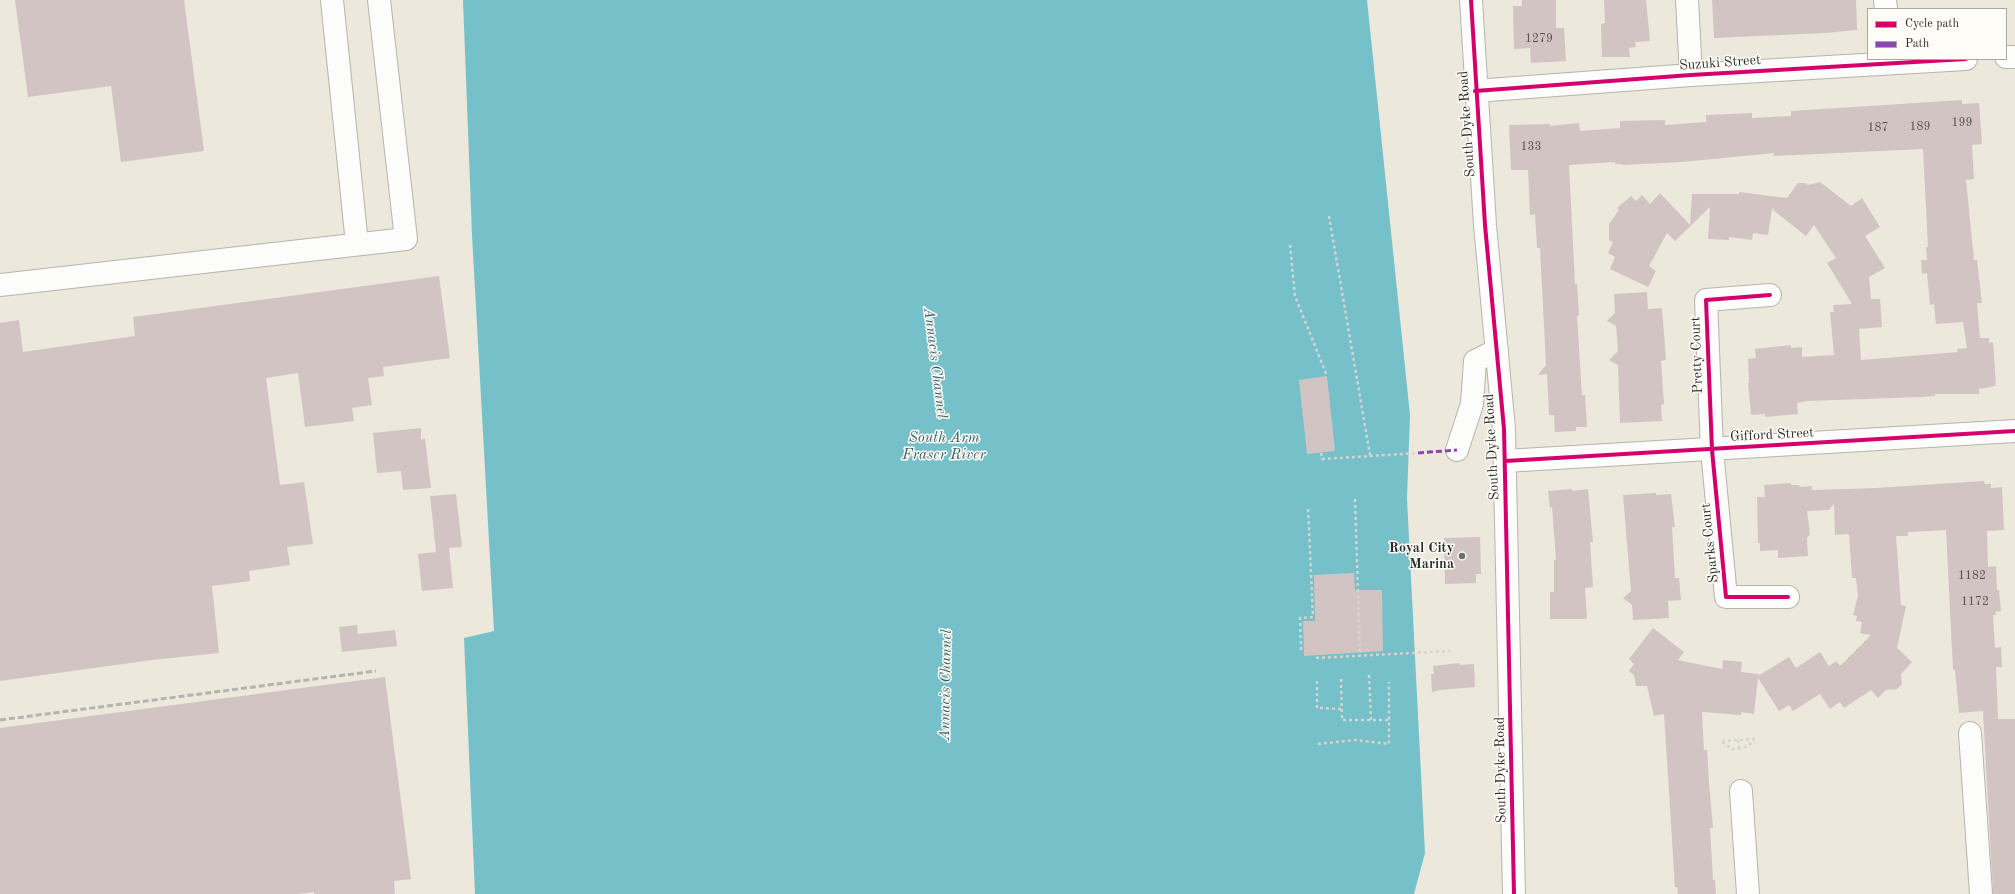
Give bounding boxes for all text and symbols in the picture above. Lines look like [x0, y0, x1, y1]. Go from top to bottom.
legend [1867, 8, 2007, 60]
text: Cycle path [1905, 18, 1959, 30]
house number: 1279 [1525, 32, 1553, 46]
text: Path [1905, 38, 1929, 50]
street label: Suzuki Street [1679, 52, 1761, 74]
street label: South Dyke Road [1455, 70, 1479, 178]
house number: 199 [1952, 116, 1972, 130]
house number: 189 [1910, 120, 1930, 134]
house number: 187 [1868, 121, 1888, 135]
house number: 133 [1521, 140, 1541, 154]
water label: Annacis Channel [919, 307, 951, 419]
street label: Pretty Court [1687, 316, 1707, 394]
street label: South Dyke Road [1481, 393, 1503, 501]
street label: Gifford Street [1730, 424, 1814, 446]
water label: South Arm Fraser River [902, 429, 986, 464]
street label: Sparks Court [1697, 502, 1723, 584]
place label: Royal City Marina [1389, 540, 1454, 572]
marker: Royal City Marina [1457, 551, 1467, 561]
house number: 1182 [1958, 569, 1986, 583]
house number: 1172 [1961, 595, 1989, 609]
water label: Annacis Channel [936, 629, 956, 741]
street label: South Dyke Road [1492, 717, 1510, 823]

